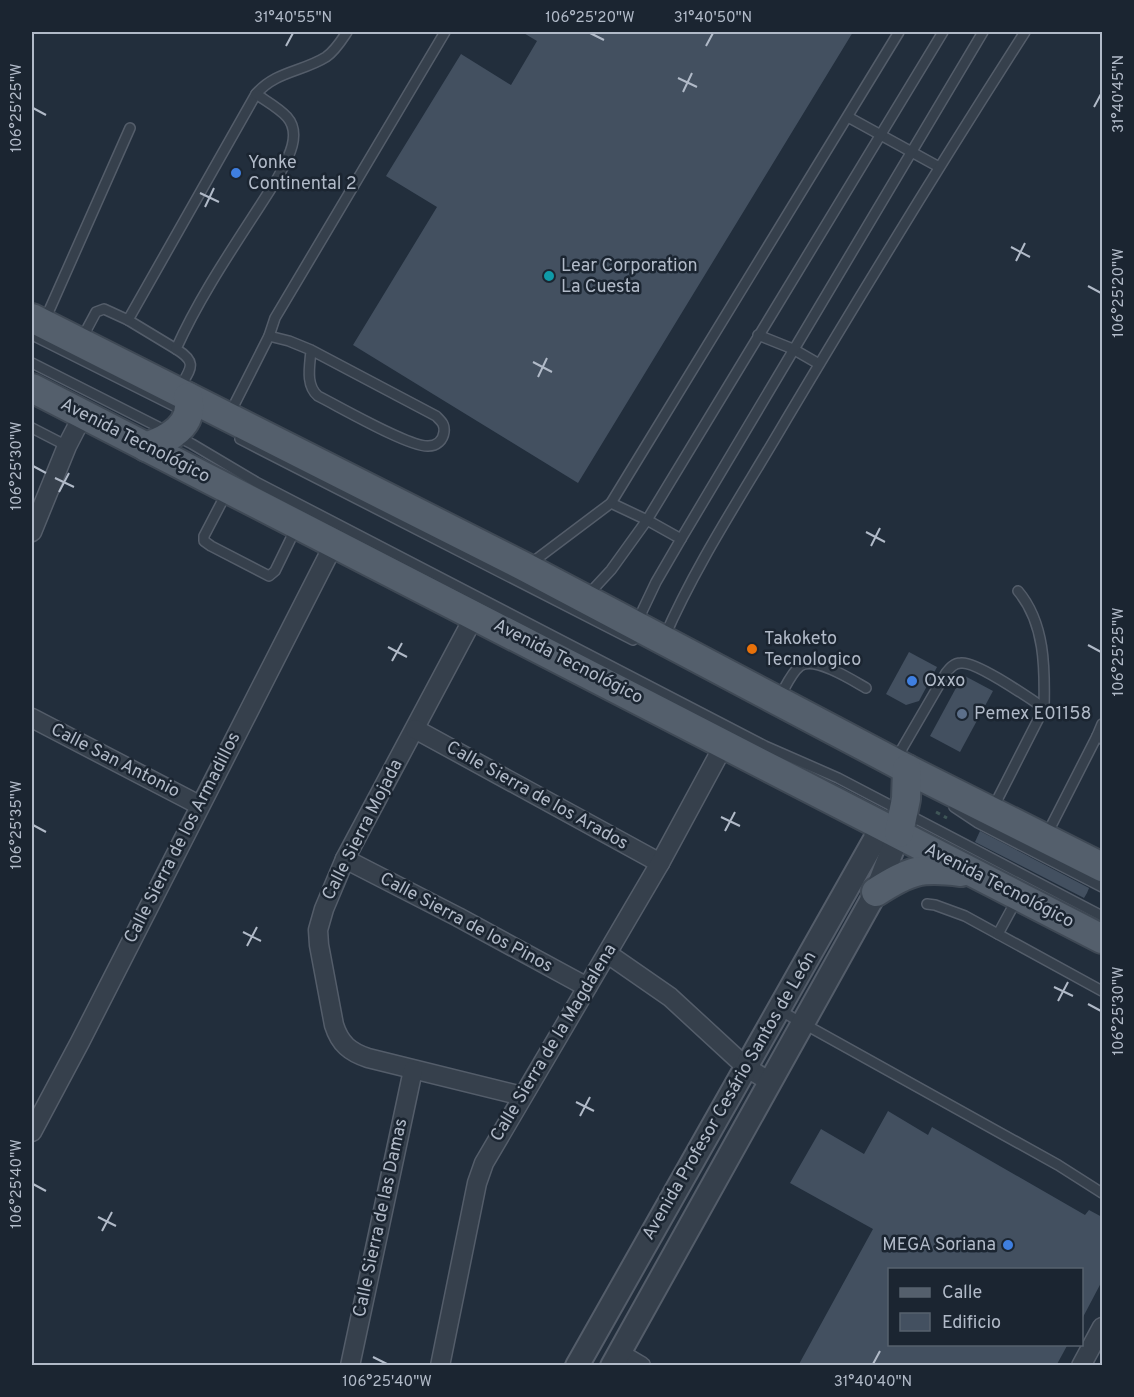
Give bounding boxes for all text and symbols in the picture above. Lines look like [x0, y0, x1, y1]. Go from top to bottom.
text: 31°40'55"N [254, 9, 332, 28]
text: 106°25'20"W [545, 9, 635, 28]
text: 31°40'50"N [674, 9, 752, 28]
text: 31°40'45"N [1110, 55, 1129, 133]
text: 106°25'25"W [8, 63, 27, 153]
place label: Yonke Continental 2 [248, 152, 357, 196]
marker: Yonke Continental 2 [229, 166, 243, 180]
text: 106°25'20"W [1110, 248, 1129, 338]
place label: Lear Corporation La Cuesta [561, 255, 698, 299]
marker: Lear Corporation La Cuesta [542, 269, 556, 283]
street label: Avenida Tecnológico [56, 393, 214, 489]
text: 106°25'30"W [8, 421, 27, 511]
text: 106°25'25"W [1110, 607, 1129, 697]
street label: Avenida Tecnológico [489, 614, 647, 710]
place label: Takoketo Tecnologico [764, 628, 861, 672]
marker: Takoketo Tecnologico [745, 642, 759, 656]
place label: Oxxo [924, 670, 965, 693]
marker: Oxxo [905, 674, 919, 688]
place label: Pemex E01158 [974, 703, 1091, 726]
marker: Pemex E01158 [955, 707, 969, 721]
street label: Calle San Antonio [47, 719, 183, 803]
street label: Calle Sierra de los Armadillos [120, 728, 246, 948]
street label: Calle Sierra de los Arados [442, 736, 632, 856]
street label: Calle Sierra Mojada [317, 756, 409, 904]
text: 106°25'35"W [8, 780, 27, 870]
street label: Avenida Tecnológico [920, 838, 1078, 934]
street label: Calle Sierra de los Pinos [375, 868, 557, 978]
street label: Calle Sierra de la Magdalena [486, 940, 622, 1146]
street label: Avenida Profesor Cesário Santos de León [638, 947, 822, 1245]
text: 106°25'30"W [1110, 966, 1129, 1056]
street label: Calle Sierra de las Damas [349, 1116, 413, 1320]
text: 106°25'40"W [8, 1139, 27, 1229]
place label: MEGA Soriana [882, 1234, 996, 1257]
marker: MEGA Soriana [1001, 1238, 1015, 1252]
legend [888, 1268, 1083, 1346]
text: Calle [942, 1282, 982, 1305]
text: Edificio [942, 1312, 1001, 1335]
text: 106°25'40"W [342, 1373, 432, 1392]
text: 31°40'40"N [834, 1373, 912, 1392]

